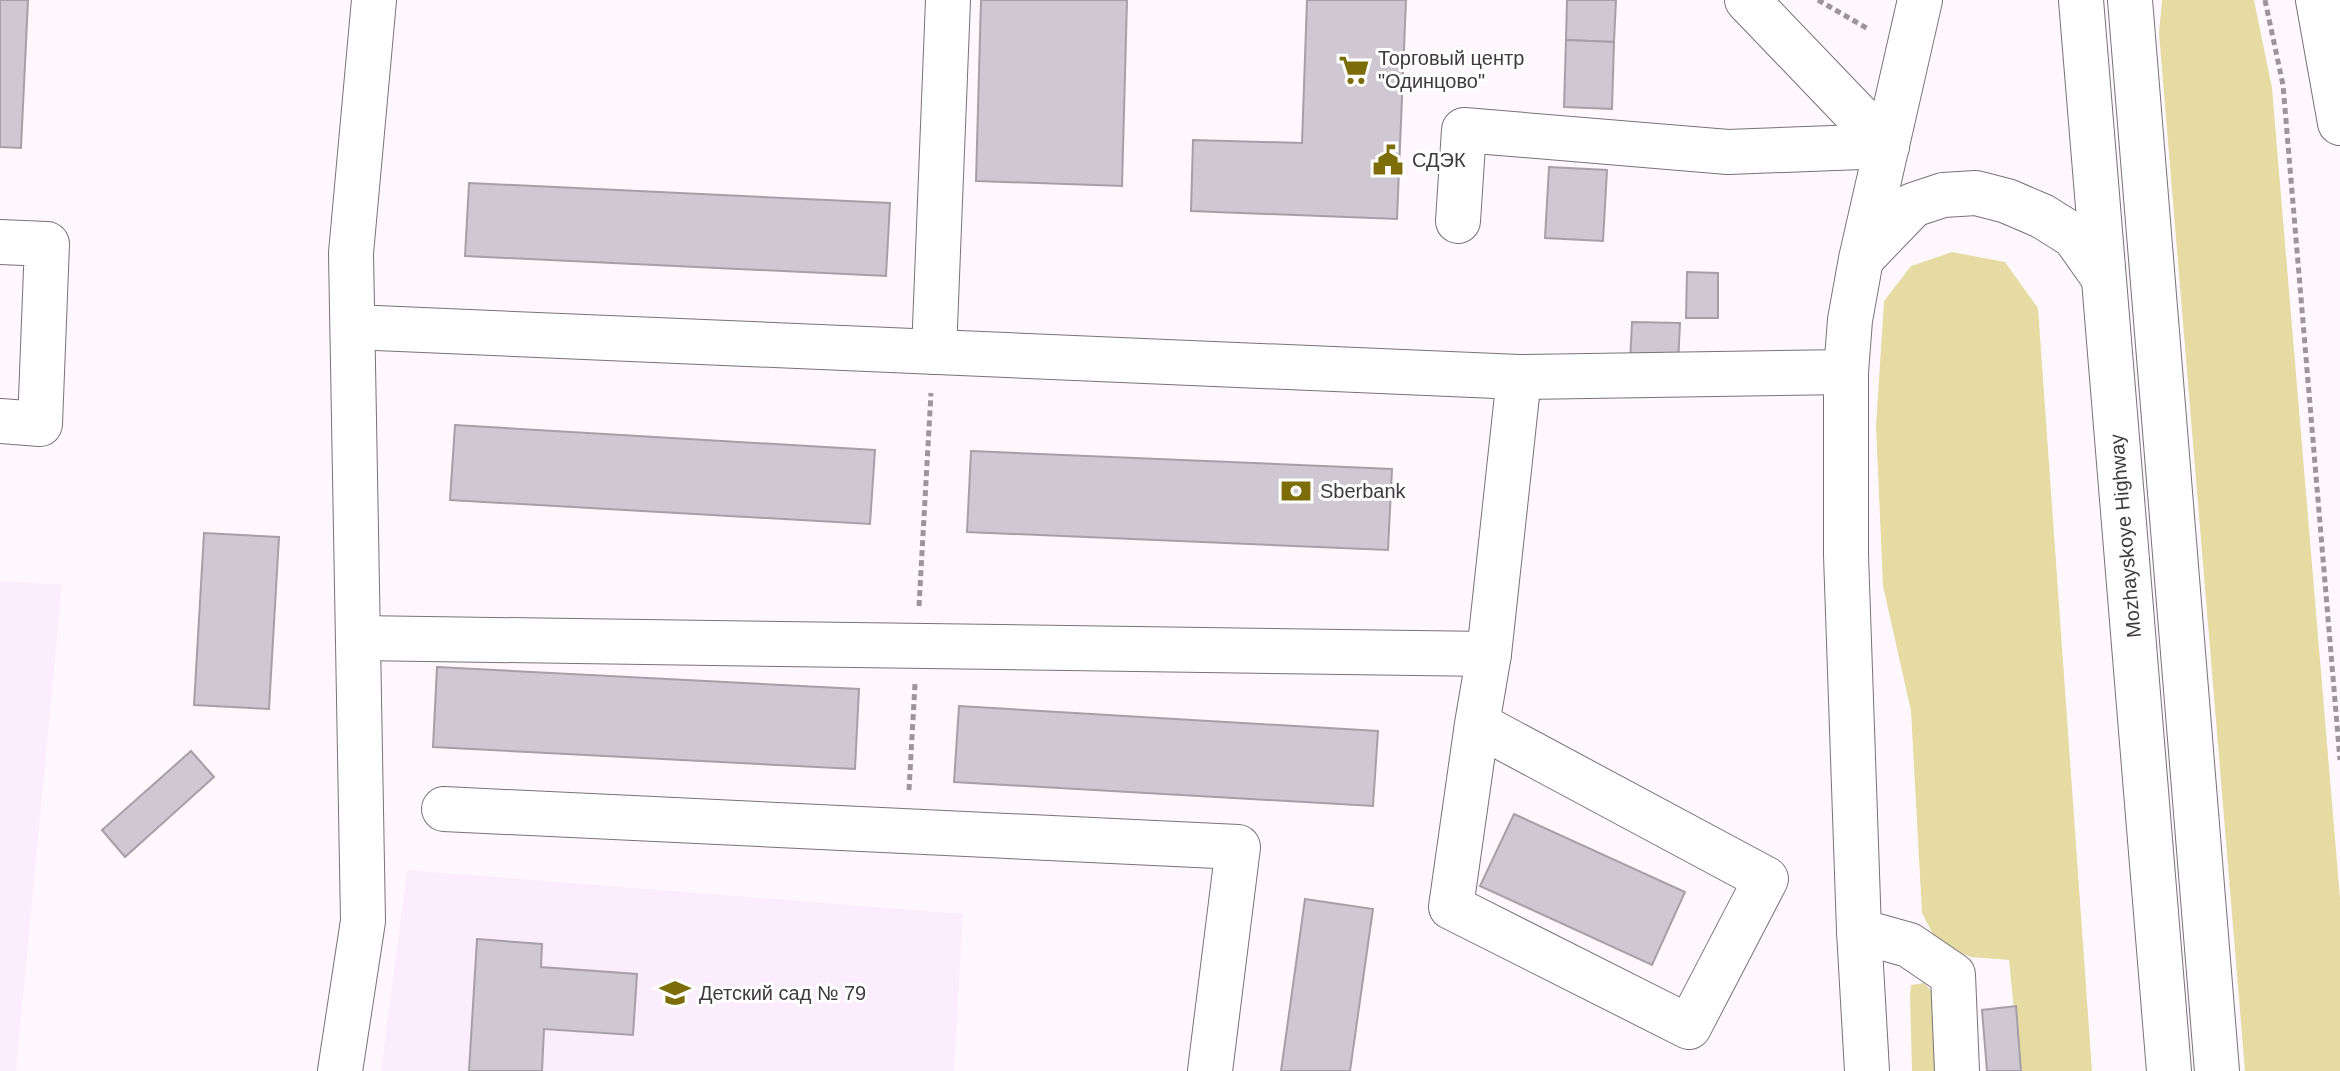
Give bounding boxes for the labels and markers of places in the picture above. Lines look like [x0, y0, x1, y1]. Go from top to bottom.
place label: Торговый центр "Одинцово" [1378, 47, 1524, 92]
supermarket icon: Торговый центр "Одинцово" [1337, 53, 1371, 87]
public building icon: СДЭК [1371, 143, 1405, 177]
place label: СДЭК [1412, 149, 1466, 171]
bank icon: Sberbank [1279, 474, 1313, 508]
place label: Sberbank [1320, 480, 1407, 502]
school or university icon: Детский сад № 79 [658, 976, 692, 1010]
place label: Детский сад № 79 [699, 982, 866, 1004]

